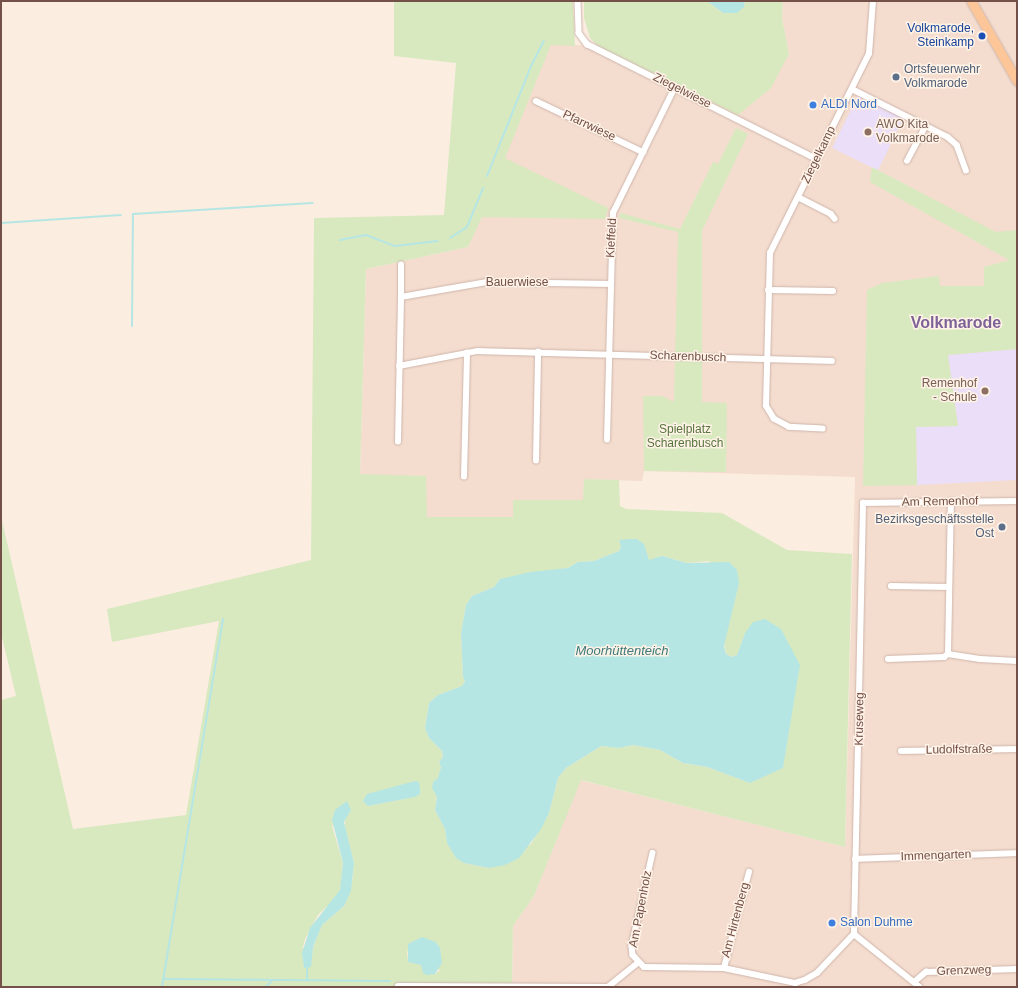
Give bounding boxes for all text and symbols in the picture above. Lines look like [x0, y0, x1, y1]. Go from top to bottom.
place label: Volkmarode, Steinkamp [907, 22, 974, 50]
marker: Volkmarode, Steinkamp [977, 31, 987, 41]
place label: Ortsfeuerwehr Volkmarode [904, 63, 980, 91]
street label: Ziegelwiese [651, 70, 713, 112]
marker: Ortsfeuerwehr Volkmarode [891, 72, 901, 82]
place label: ALDI Nord [821, 98, 877, 112]
marker: ALDI Nord [808, 100, 818, 110]
street label: Pfarrwiese [560, 107, 618, 145]
place label: AWO Kita Volkmarode [876, 118, 939, 146]
street label: Ziegelkamp [799, 124, 839, 186]
marker: AWO Kita Volkmarode [863, 127, 873, 137]
street label: Kieffeld [604, 218, 620, 258]
street label: Bauerwiese [486, 276, 548, 290]
district label: Volkmarode [911, 313, 1001, 333]
street label: Scharenbusch [649, 348, 727, 366]
place label: Remenhof - Schule [922, 377, 977, 405]
marker: Remenhof - Schule [980, 386, 990, 396]
park label: Spielplatz Scharenbusch [647, 423, 723, 451]
street label: Am Remenhof [902, 494, 978, 510]
place label: Bezirksgeschäftsstelle Ost [875, 513, 994, 541]
marker: Bezirksgeschäftsstelle Ost [997, 522, 1007, 532]
water label: Moorhüttenteich [575, 643, 669, 659]
street label: Kruseweg [852, 692, 868, 746]
street label: Ludolfstraße [926, 742, 992, 758]
street label: Immengarten [900, 848, 972, 864]
street label: Am Papenholz [626, 869, 656, 949]
street label: Am Hirtenberg [719, 881, 753, 959]
place label: Salon Duhme [840, 916, 913, 930]
marker: Salon Duhme [827, 918, 837, 928]
street label: Grenzweg [936, 963, 992, 979]

